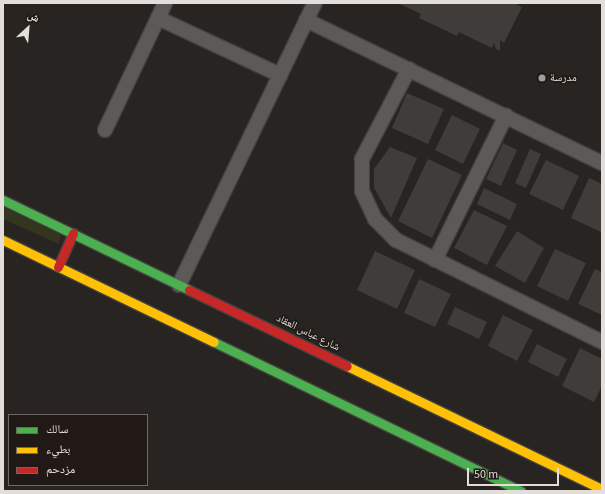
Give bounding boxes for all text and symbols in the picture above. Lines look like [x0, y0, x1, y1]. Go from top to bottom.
text: ش [25, 7, 42, 26]
north arrow [8, 8, 48, 48]
place label: مدرسة [550, 71, 577, 85]
marker: مدرسة [537, 73, 547, 83]
street label: شارع عباس العقاد [274, 312, 342, 354]
legend [8, 414, 148, 486]
text: سالك [46, 421, 68, 438]
text: بطيء [46, 441, 70, 458]
scale bar [469, 460, 561, 486]
text: مزدحم [46, 461, 75, 478]
text: 50 m [474, 466, 498, 483]

